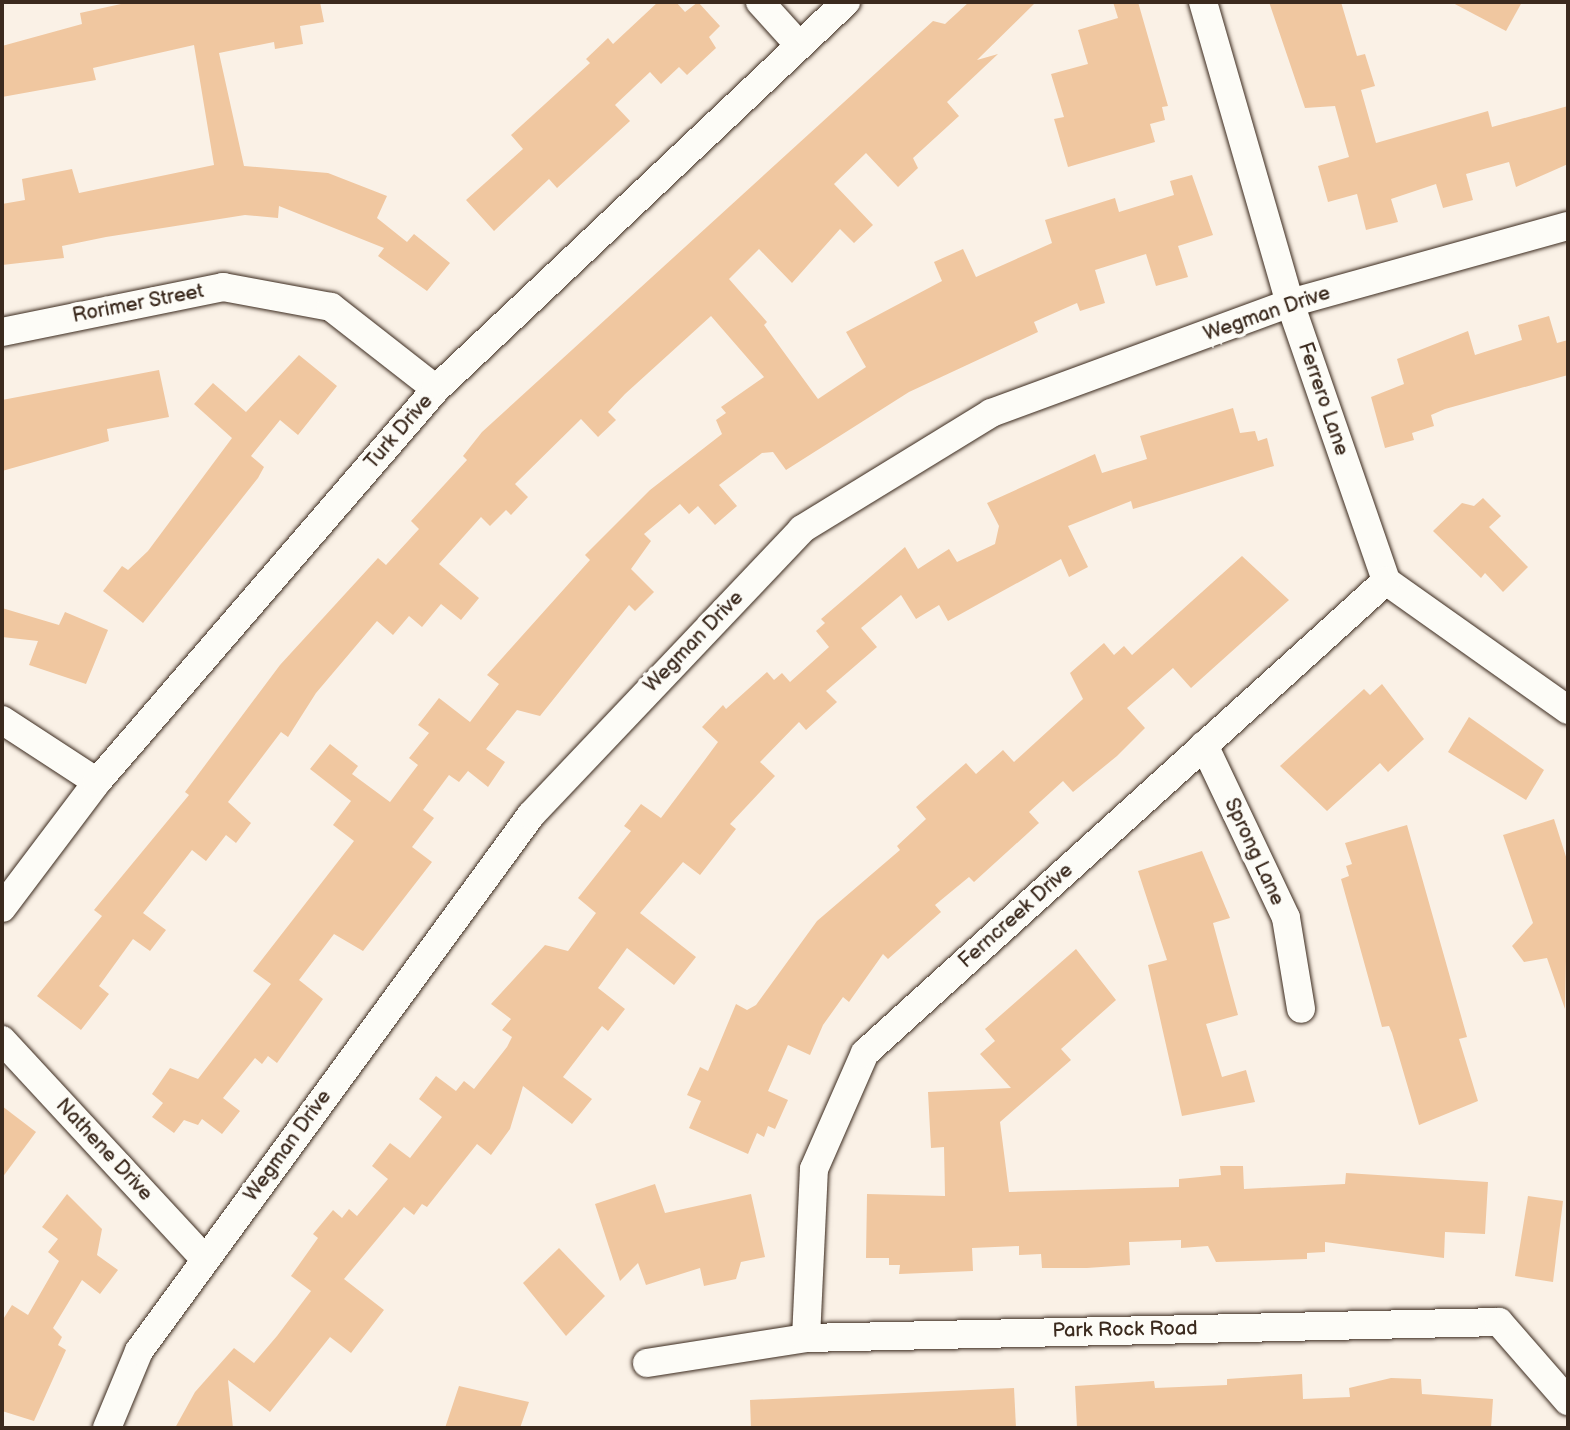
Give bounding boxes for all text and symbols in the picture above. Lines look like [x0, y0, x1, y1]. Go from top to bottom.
street label: Rorimer Street [70, 279, 206, 329]
street label: Wegman Drive [1201, 281, 1333, 347]
street label: Ferrero Lane [1292, 339, 1354, 459]
street label: Turk Drive [360, 390, 438, 474]
street label: Wegman Drive [639, 586, 749, 698]
street label: Sprong Lane [1219, 795, 1289, 909]
street label: Ferncreek Drive [954, 859, 1078, 973]
street label: Wegman Drive [239, 1086, 337, 1206]
street label: Nathene Drive [51, 1094, 157, 1206]
street label: Park Rock Road [1052, 1317, 1198, 1343]

